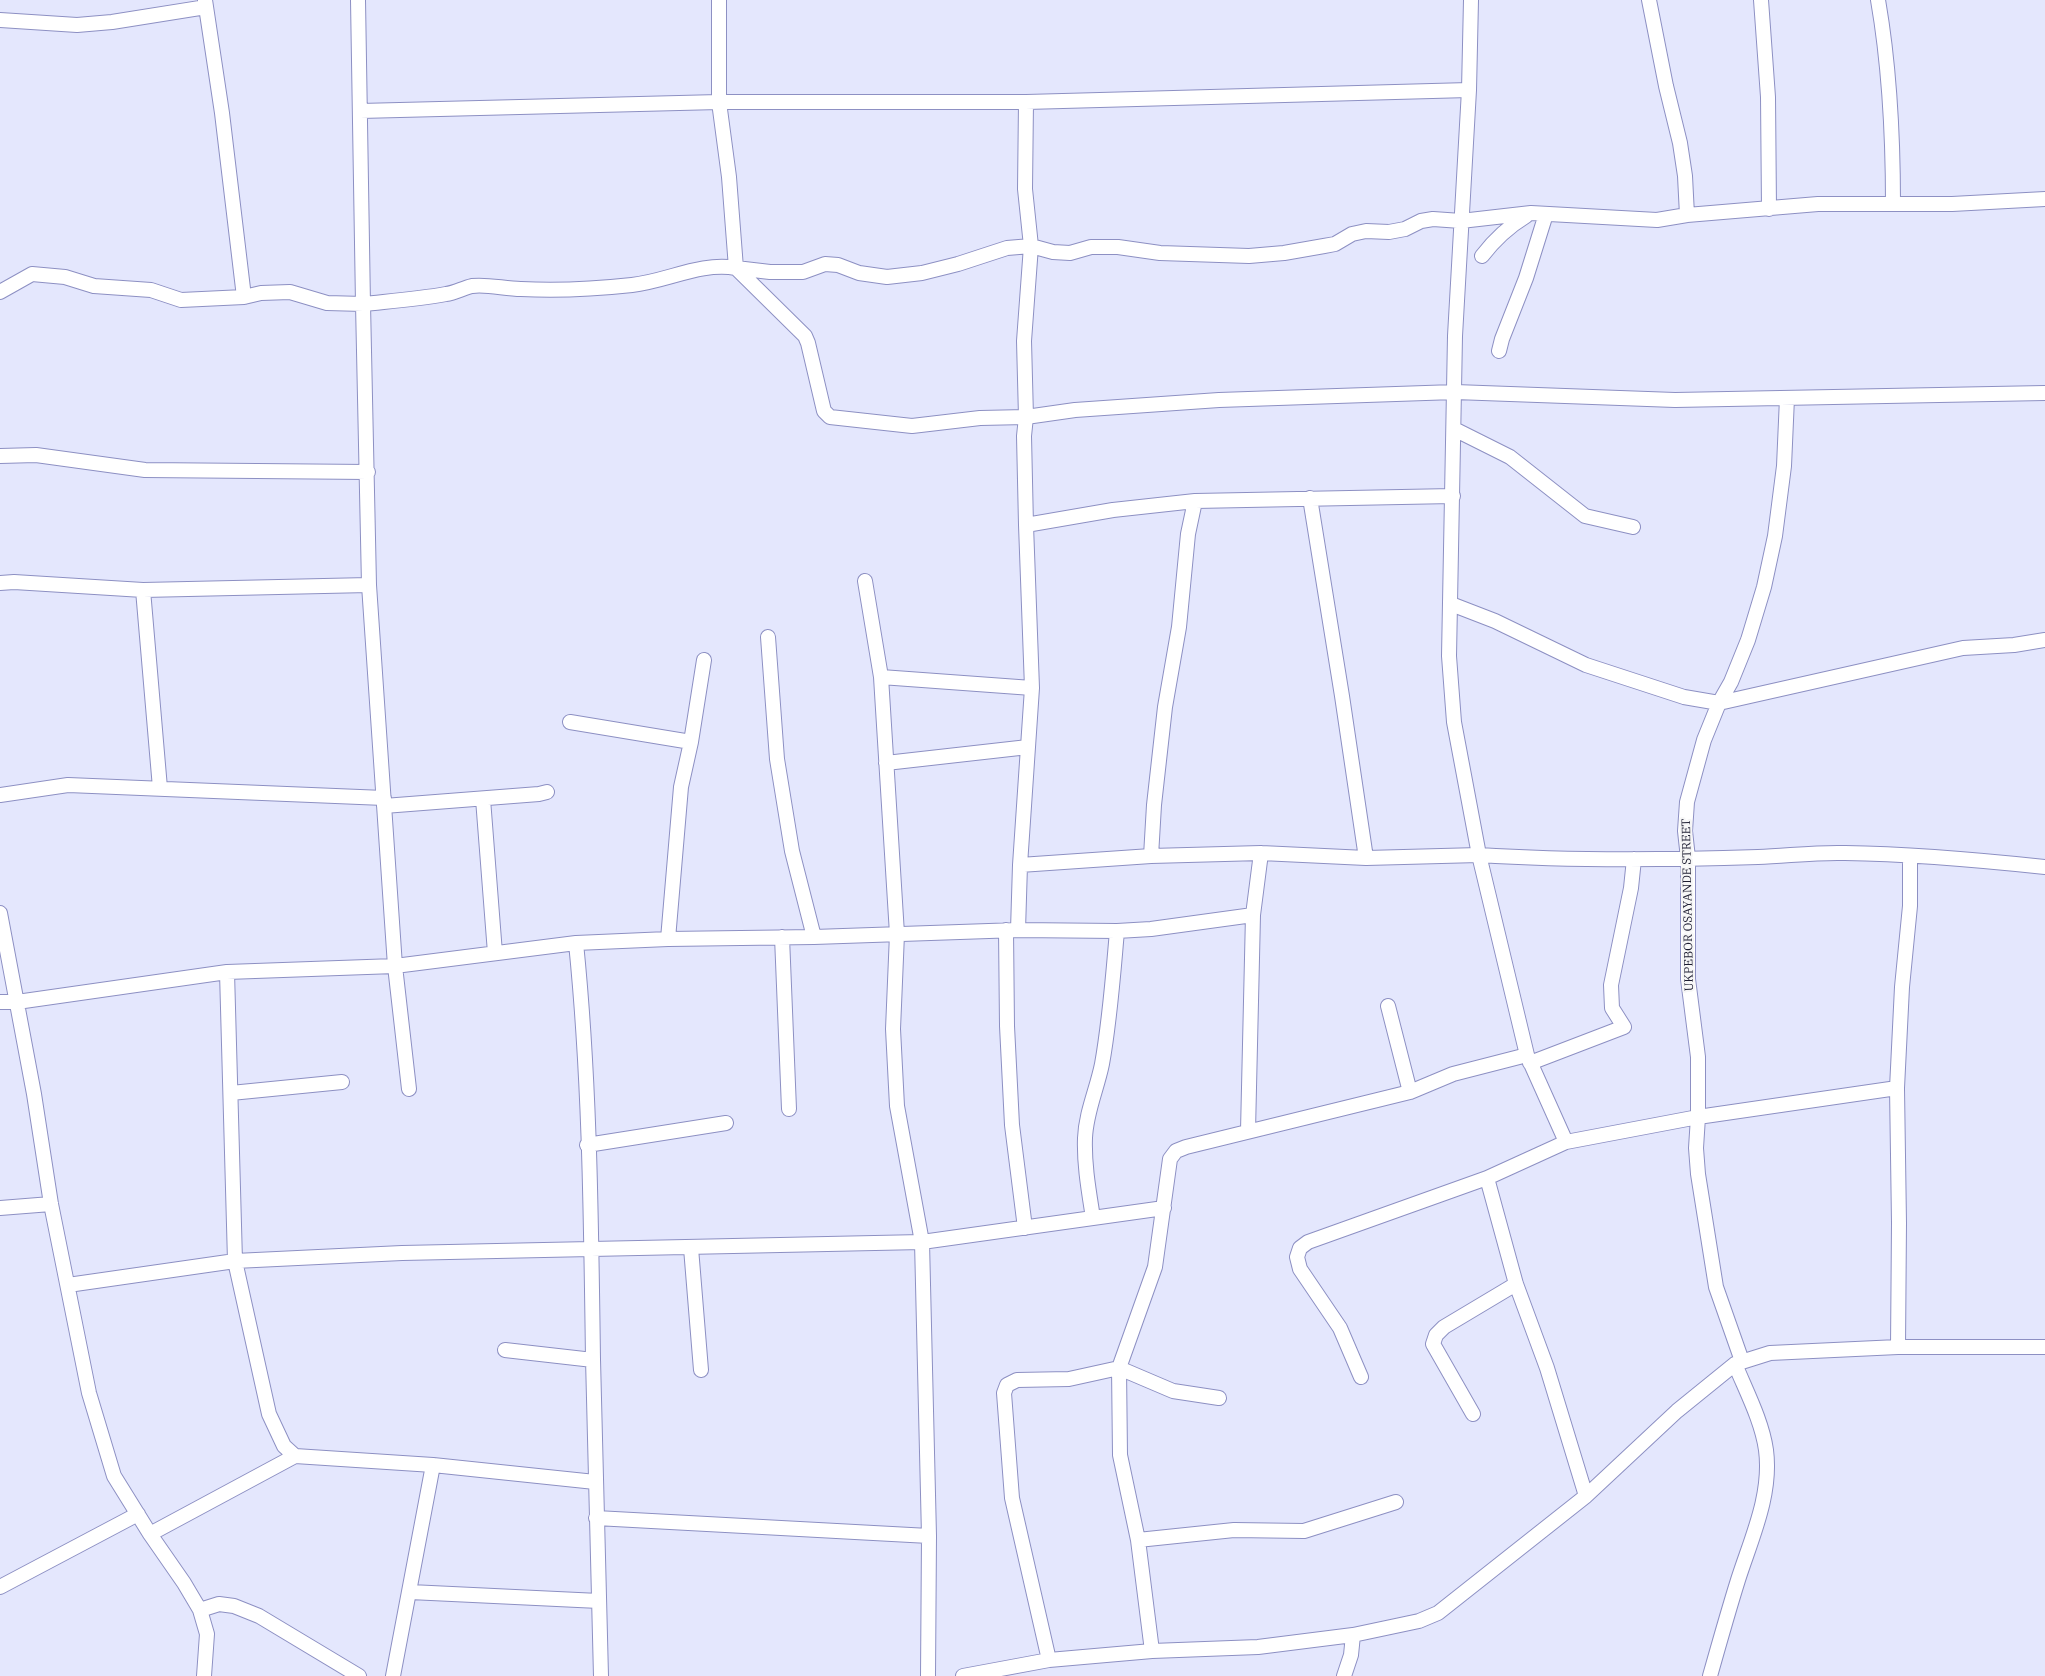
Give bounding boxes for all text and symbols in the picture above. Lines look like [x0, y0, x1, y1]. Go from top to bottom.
street label: UKPEBOR OSAYANDE STREET [1679, 819, 1697, 991]

